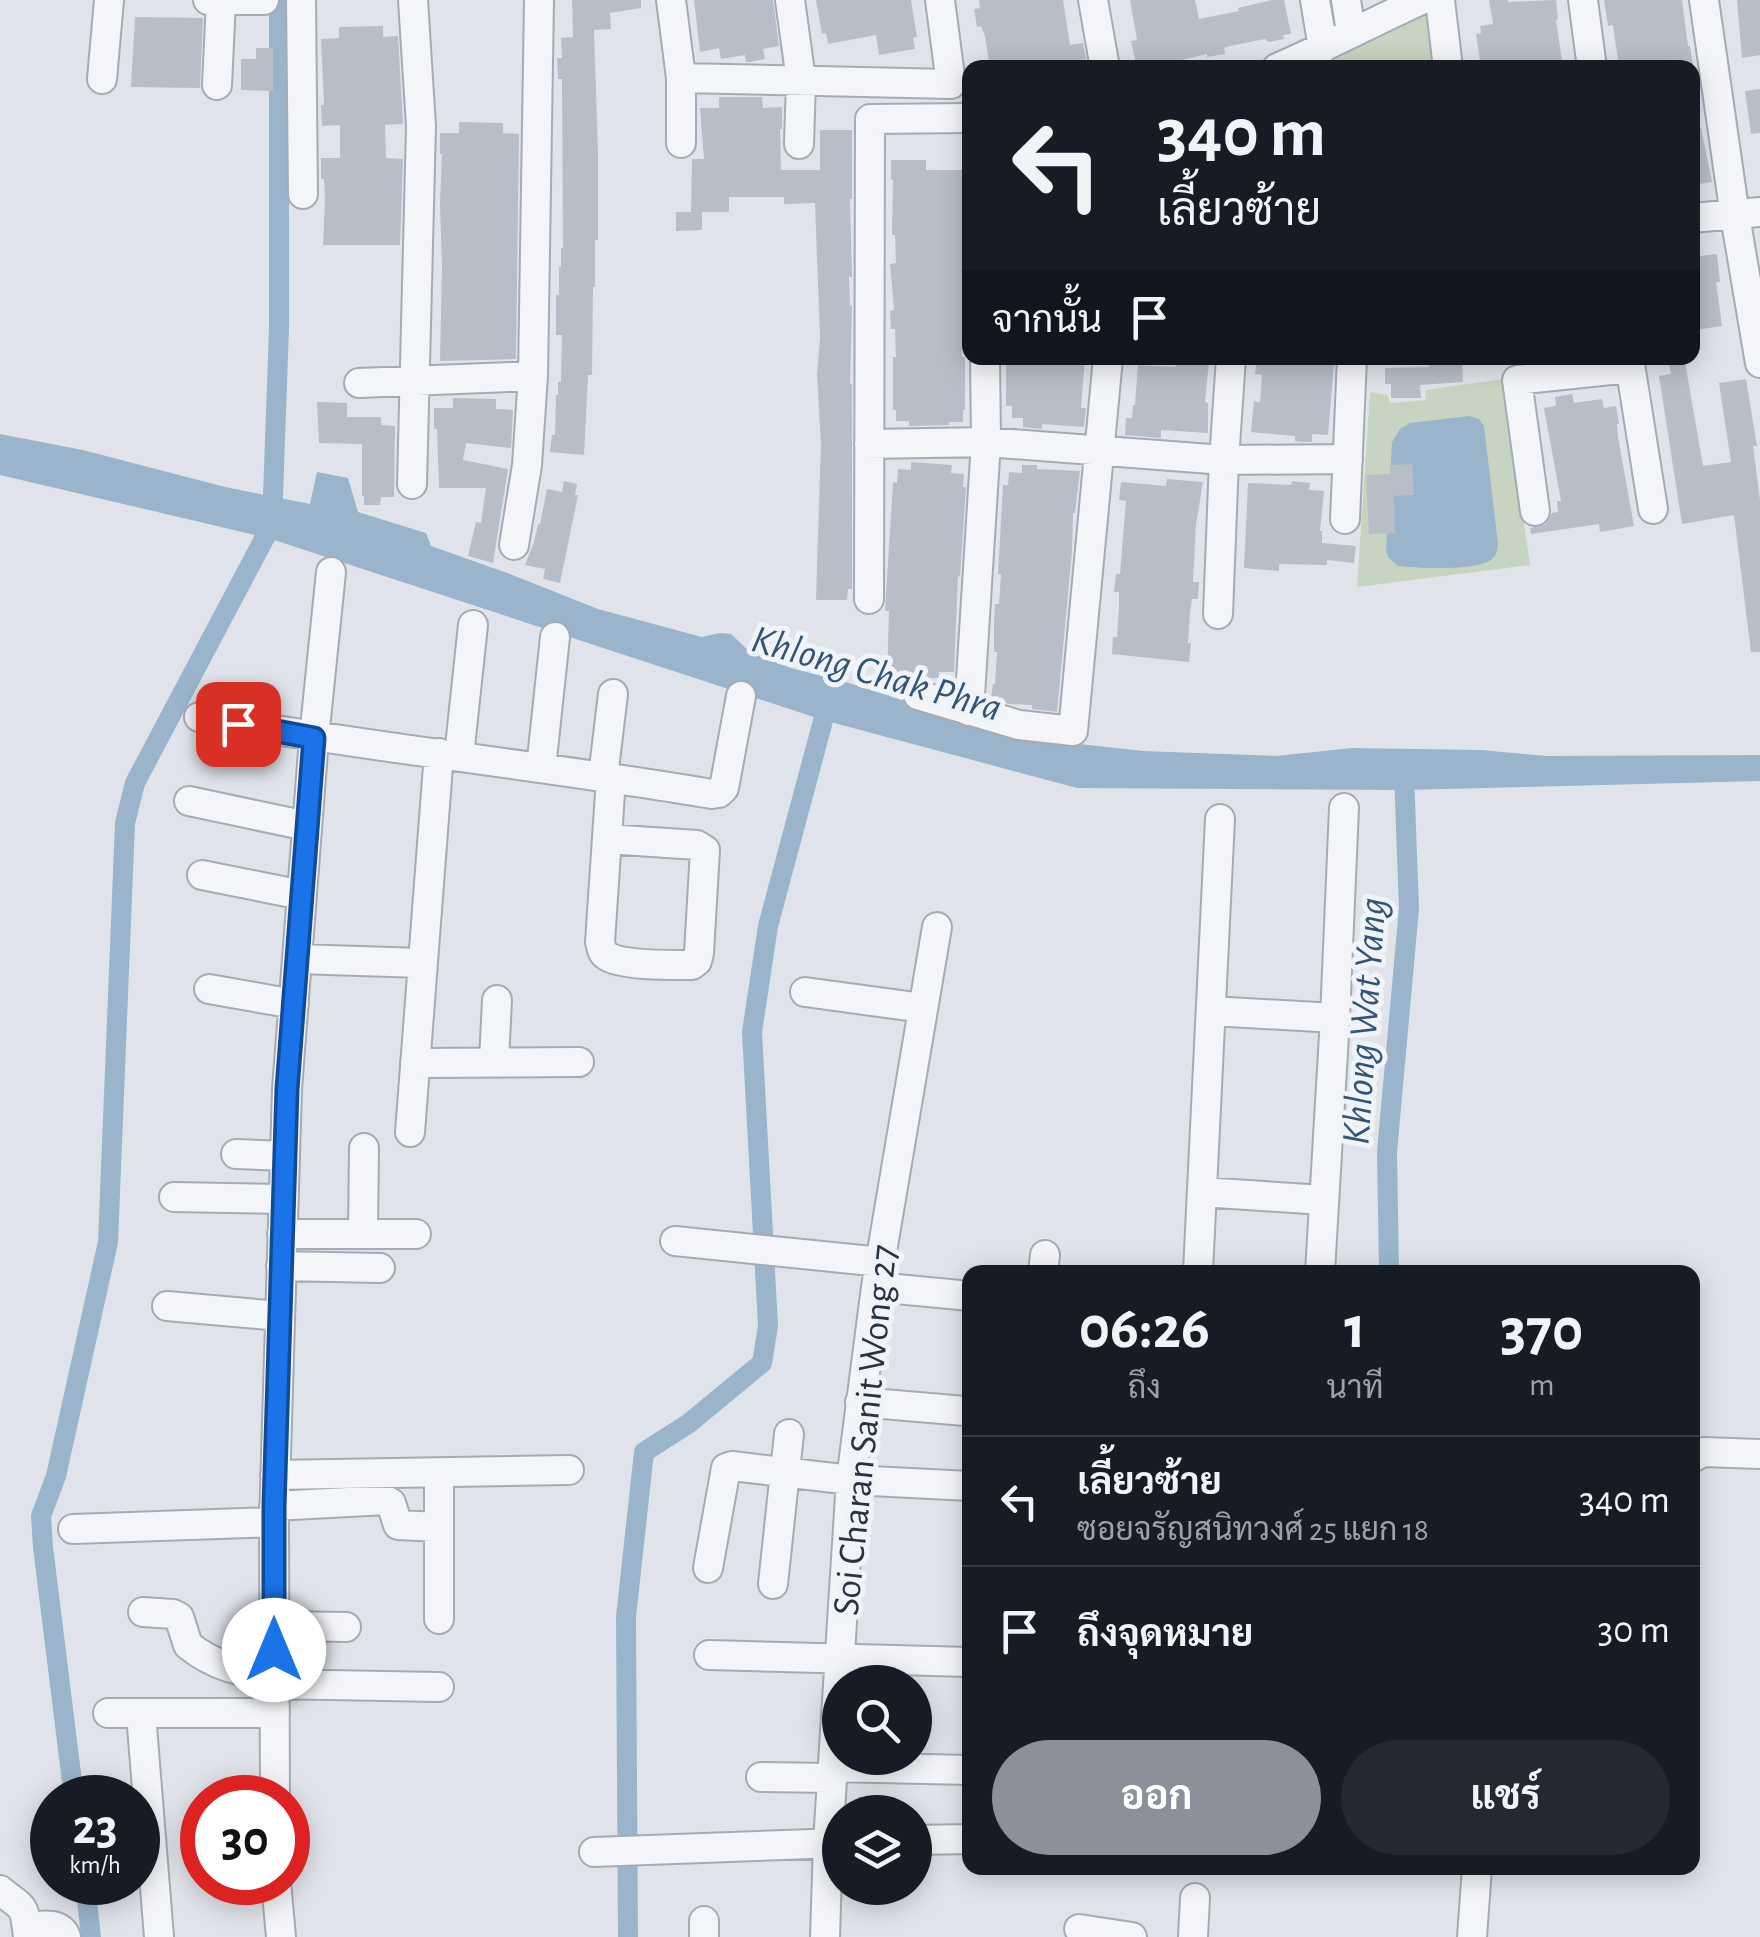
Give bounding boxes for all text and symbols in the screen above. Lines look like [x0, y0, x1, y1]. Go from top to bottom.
text: 340 m [1157, 99, 1326, 169]
icon: left [992, 100, 1122, 230]
text: เลี้ยวซ้าย [1157, 189, 1321, 234]
icon: arrive [1122, 290, 1177, 345]
text: จากนั้น [992, 302, 1102, 340]
water label: Khlong Chak Phra [747, 619, 1006, 729]
pin [196, 682, 281, 767]
icon: arrive [211, 697, 266, 752]
water label: Khlong Wat Yang [1336, 896, 1394, 1146]
street label: Soi Charan Sanit Wong 27 [828, 1243, 904, 1617]
text: 06:26 [1079, 1299, 1210, 1359]
text: 1 [1344, 1299, 1366, 1359]
text: 370 [1500, 1301, 1583, 1361]
text: m [1529, 1369, 1555, 1401]
text: ถึง [1128, 1372, 1161, 1404]
text: นาที [1327, 1372, 1384, 1404]
text: เลี้ยวซ้าย [1077, 1464, 1222, 1502]
icon: left [992, 1474, 1047, 1529]
text: 340 m [1579, 1482, 1670, 1520]
text: ซอยจรัญสนิทวงศ์ 25 แยก 18 [1077, 1514, 1429, 1546]
position arrow [222, 1598, 326, 1702]
icon: arrive [992, 1604, 1047, 1659]
text: 30 m [1598, 1612, 1670, 1650]
text: ถึงจุดหมาย [1077, 1616, 1253, 1654]
map controls [822, 1665, 932, 1905]
button: search [822, 1665, 932, 1775]
button: ออก [992, 1740, 1321, 1855]
button: แชร์ [1341, 1740, 1670, 1855]
speed limit sign: 30 [180, 1775, 310, 1905]
button: layers [822, 1795, 932, 1905]
text: 23 [72, 1803, 118, 1853]
text: km/h [69, 1853, 121, 1878]

